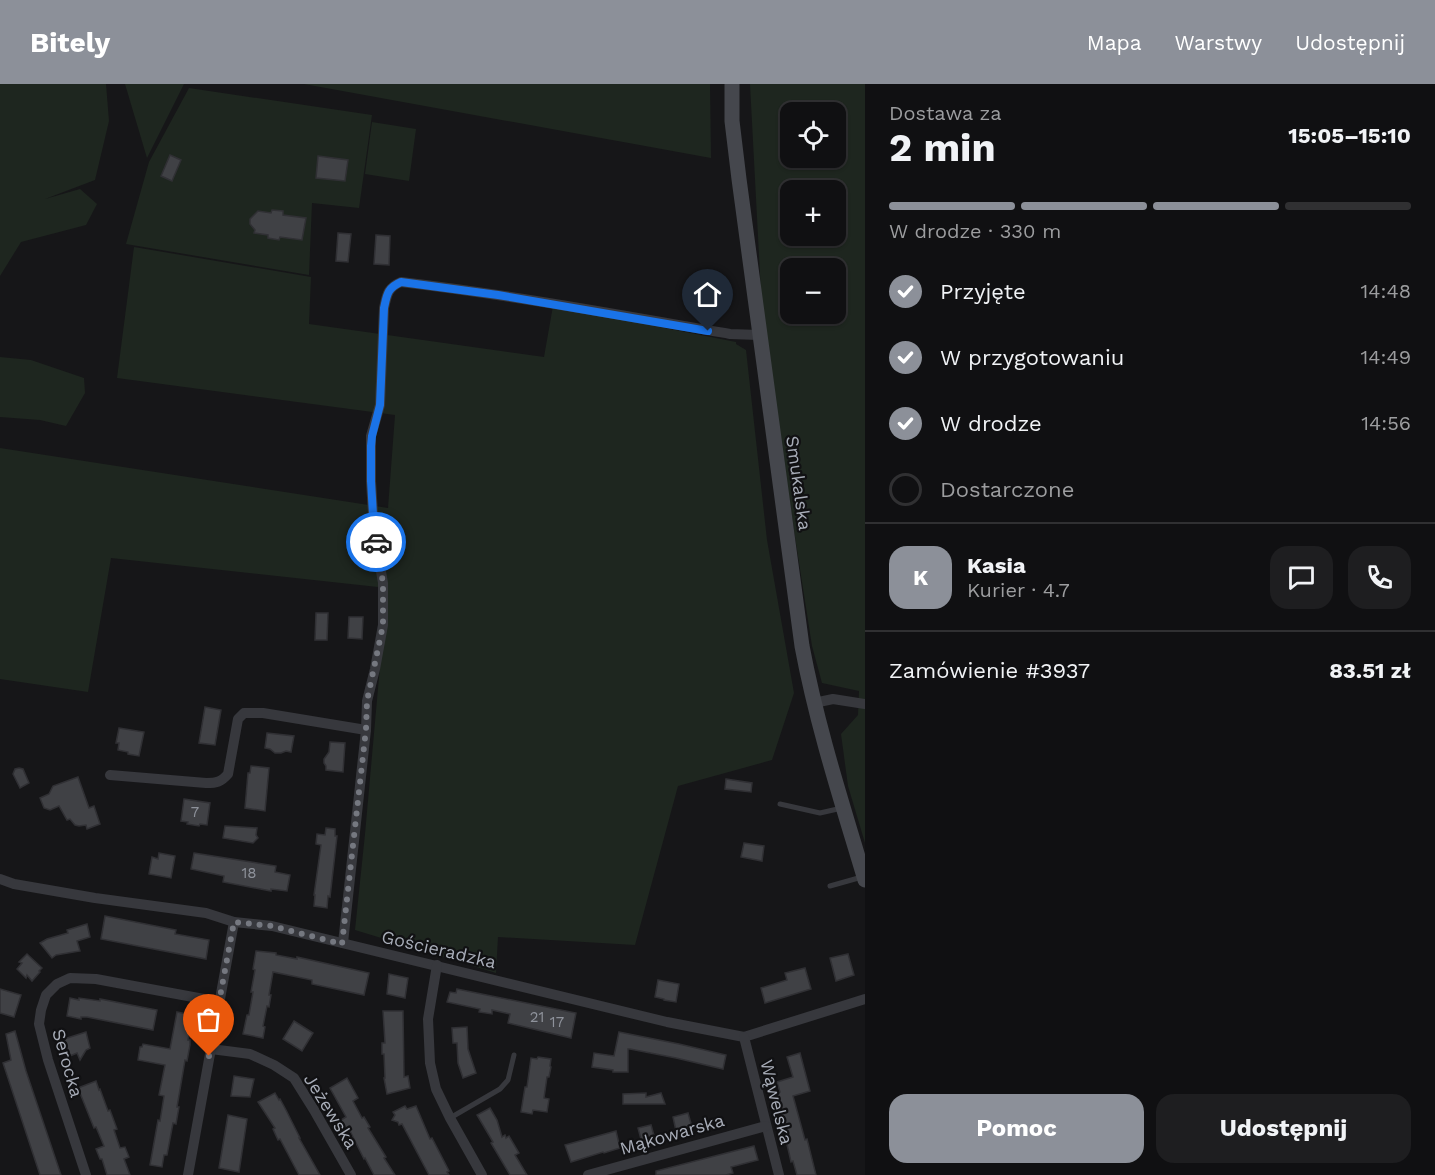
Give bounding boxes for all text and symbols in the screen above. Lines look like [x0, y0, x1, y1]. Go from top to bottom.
text: Bitely [30, 26, 110, 59]
text: Mapa [1087, 30, 1142, 55]
text: Warstwy [1175, 30, 1262, 55]
text: Udostępnij [1295, 30, 1405, 55]
text: Dostawa za [889, 101, 1002, 125]
map controls [780, 102, 846, 324]
button: locate [780, 102, 846, 168]
text: 15:05–15:10 [1288, 123, 1411, 148]
text: 2 min [889, 125, 996, 170]
button: + [780, 180, 846, 246]
text: W drodze · 330 m [889, 219, 1061, 243]
button: − [780, 258, 846, 324]
pin [682, 269, 733, 331]
icon: check [889, 275, 922, 308]
icon: home [691, 278, 724, 311]
text: Przyjęte [940, 279, 1026, 304]
text: 14:48 [1361, 279, 1411, 303]
icon: check [889, 341, 922, 374]
text: W przygotowaniu [940, 345, 1124, 370]
text: 14:49 [1361, 345, 1411, 369]
icon: check [889, 407, 922, 440]
text: W drodze [940, 411, 1042, 436]
text: 14:56 [1361, 411, 1411, 435]
street label: Smukalska [782, 434, 816, 532]
text: Dostarczone [940, 477, 1074, 502]
courier [346, 512, 406, 572]
icon: car [360, 526, 393, 559]
button: chat [1270, 546, 1333, 609]
button: phone [1348, 546, 1411, 609]
text: Kasia [967, 553, 1026, 578]
text: K [913, 565, 928, 590]
text: Kurier · 4.7 [967, 578, 1070, 602]
text: Zamówienie #3937 [889, 658, 1090, 683]
text: 83.51 zł [1329, 658, 1411, 683]
house number: 7 [191, 803, 199, 821]
house number: 18 [241, 864, 257, 882]
street label: Gościeradzka [380, 926, 498, 972]
pin [183, 994, 234, 1056]
icon: bag [192, 1003, 225, 1036]
house number: 21 [530, 1008, 544, 1026]
house number: 17 [550, 1013, 564, 1031]
street label: Serocka [48, 1026, 88, 1100]
street label: Wąwelska [756, 1057, 798, 1147]
street label: Jeżewska [300, 1070, 362, 1152]
button: Pomoc [889, 1094, 1144, 1163]
button: Udostępnij [1156, 1094, 1411, 1163]
street label: Mąkowarska [617, 1109, 727, 1159]

